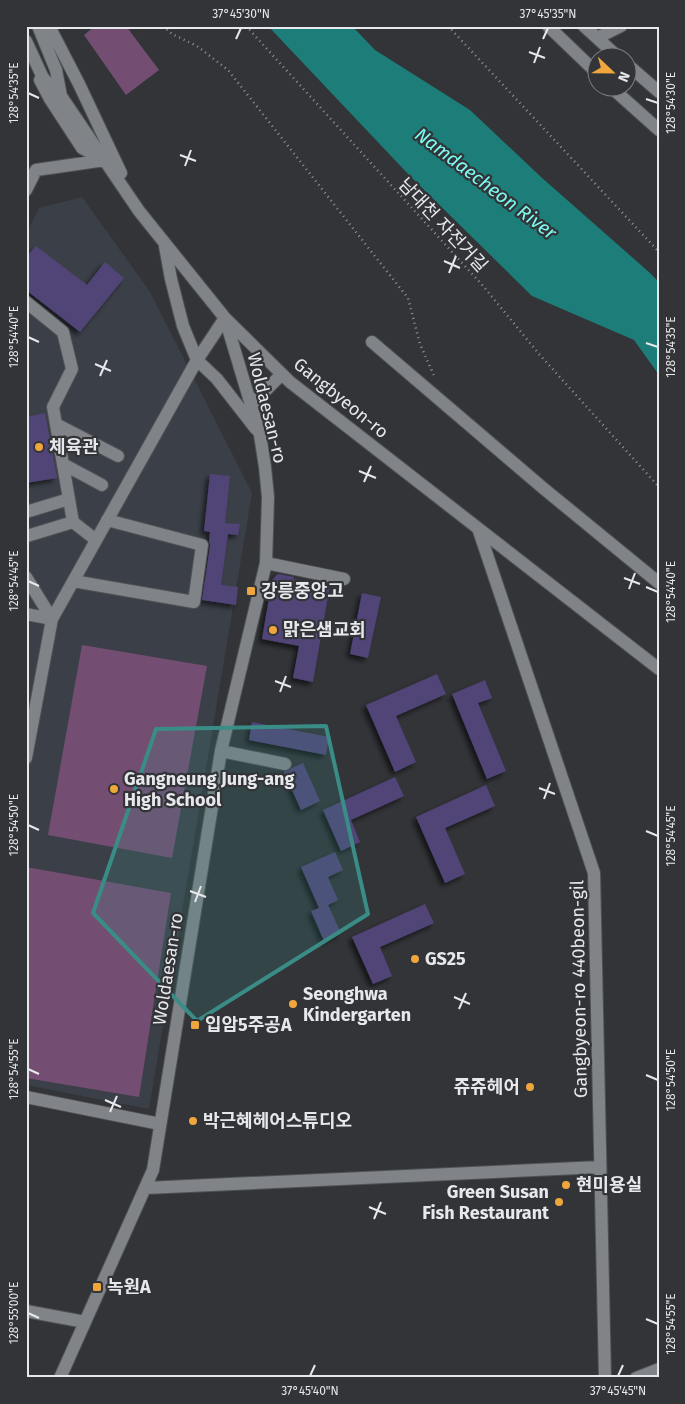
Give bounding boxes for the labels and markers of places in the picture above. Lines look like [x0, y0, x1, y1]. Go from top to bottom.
place label: 체육관 [49, 436, 99, 458]
marker: 체육관 [33, 441, 45, 453]
place label: 강릉중앙고 [261, 580, 344, 602]
marker: 강릉중앙고 [245, 585, 257, 597]
place label: 맑은샘교회 [283, 619, 366, 641]
marker: 맑은샘교회 [267, 624, 279, 636]
place label: Gangneung Jung-ang High School [124, 768, 294, 811]
marker: Gangneung Jung-ang High School [108, 783, 120, 795]
place label: GS25 [425, 948, 466, 970]
marker: GS25 [409, 953, 421, 965]
place label: Seonghwa Kindergarten [303, 983, 411, 1026]
marker: Seonghwa Kindergarten [287, 998, 299, 1010]
place label: 입암5주공A [205, 1014, 292, 1036]
marker: 입암5주공A [189, 1019, 201, 1031]
place label: 쥬쥬헤어 [454, 1076, 520, 1098]
marker: 쥬쥬헤어 [524, 1081, 536, 1093]
place label: 박근혜헤어스튜디오 [203, 1110, 352, 1132]
marker: 박근혜헤어스튜디오 [187, 1115, 199, 1127]
place label: 현미용실 [576, 1174, 642, 1196]
marker: 현미용실 [560, 1179, 572, 1191]
place label: Green Susan Fish Restaurant [422, 1181, 550, 1224]
marker: Green Susan Fish Restaurant [553, 1196, 565, 1208]
place label: 녹원A [107, 1276, 151, 1298]
marker: 녹원A [91, 1281, 103, 1293]

